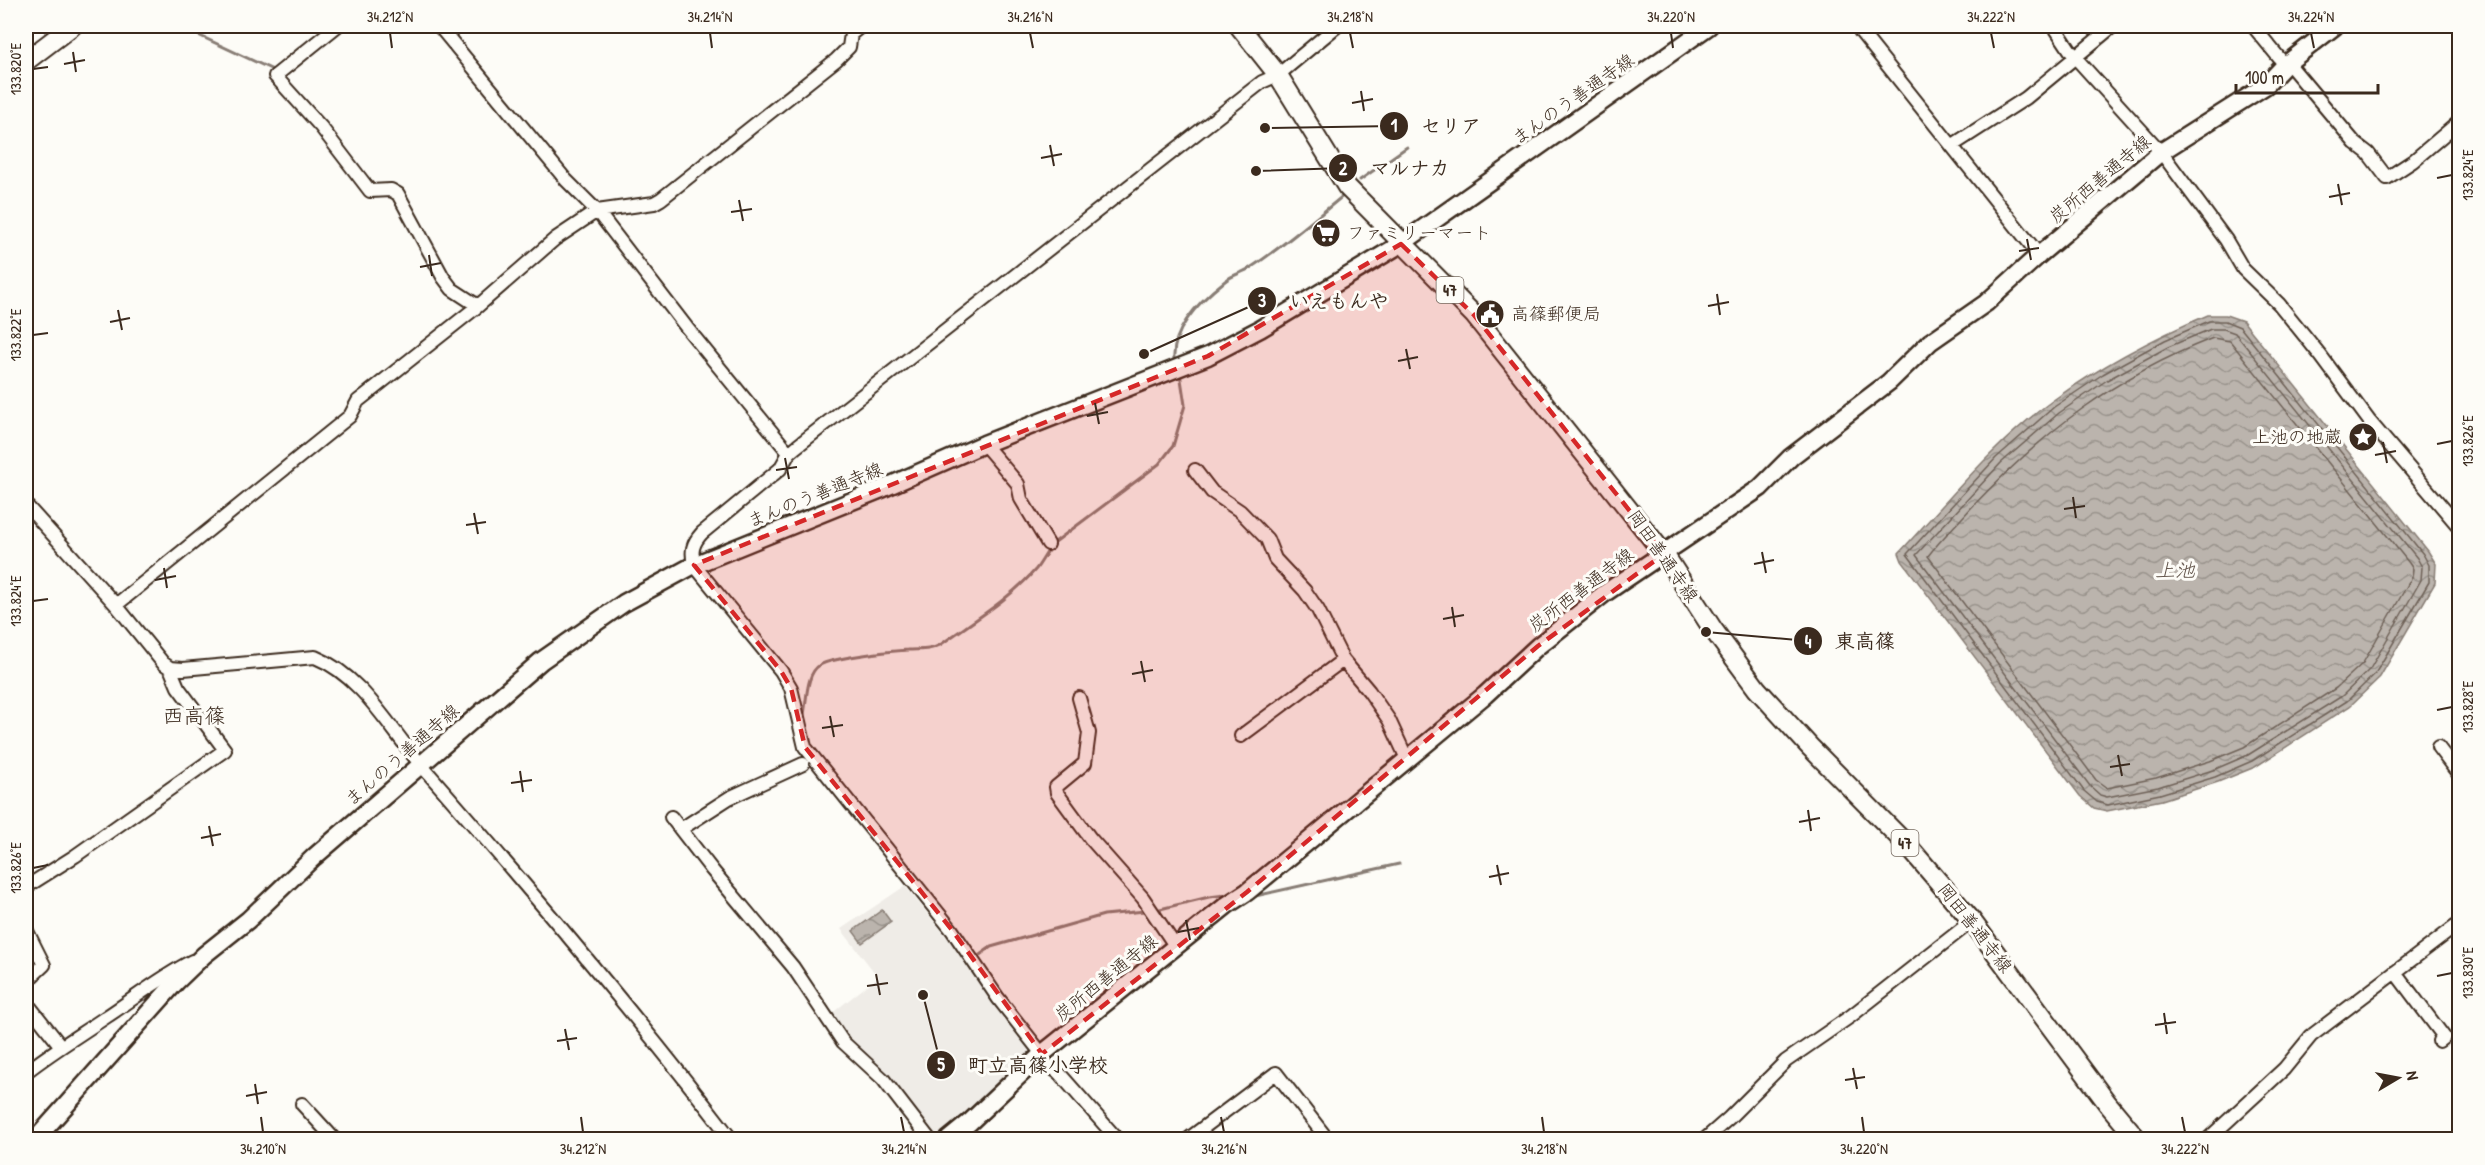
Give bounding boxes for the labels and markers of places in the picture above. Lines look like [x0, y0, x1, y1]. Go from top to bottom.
callout: セリア [1379, 107, 1493, 145]
callout: マルナカ [1328, 149, 1462, 187]
supermarket icon: ファミリーマート [1310, 217, 1342, 249]
place label: ファミリーマート [1347, 220, 1491, 245]
callout: いえもんや [1247, 282, 1401, 320]
public building icon: 高篠郵便局 [1474, 298, 1506, 330]
place label: 高篠郵便局 [1511, 301, 1601, 326]
place icon: 上池の地蔵 [2347, 421, 2379, 453]
place label: 上池の地蔵 [2252, 424, 2342, 449]
callout: 東高篠 [1793, 622, 1907, 660]
callout: 町立高篠小学校 [926, 1046, 1120, 1084]

